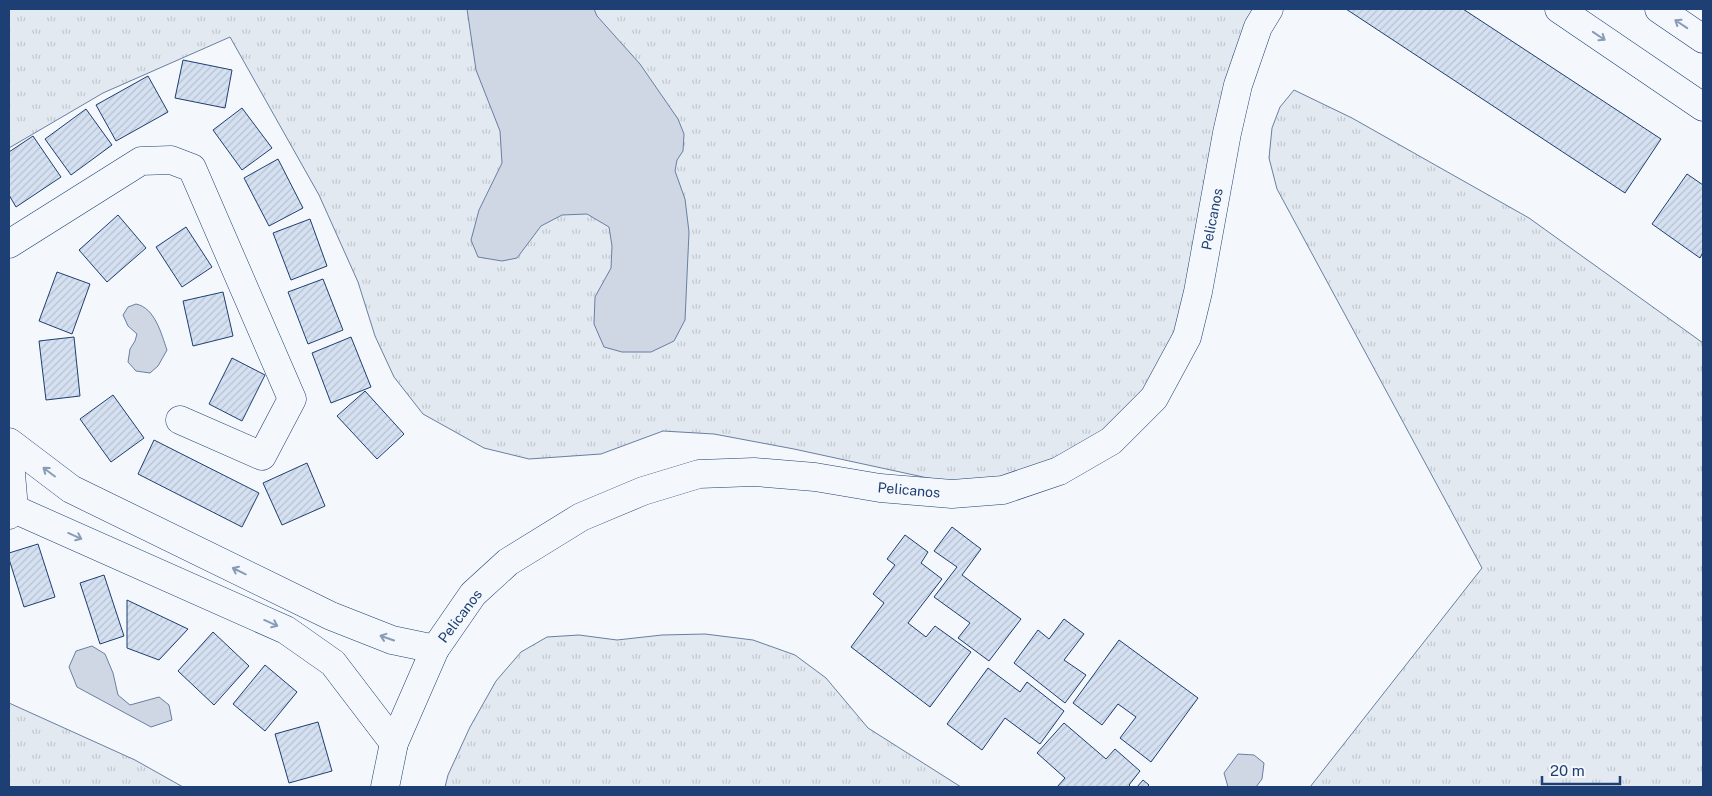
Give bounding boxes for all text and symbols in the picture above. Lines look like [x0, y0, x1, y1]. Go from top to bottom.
one-way arrow [1674, 19, 1688, 29]
one-way arrow [1592, 31, 1606, 41]
street label: Pelicanos [1198, 187, 1226, 251]
one-way arrow [43, 467, 56, 478]
street label: Pelicanos [877, 479, 941, 501]
one-way arrow [67, 532, 82, 542]
one-way arrow [232, 566, 247, 575]
street label: Pelicanos [435, 586, 485, 646]
one-way arrow [263, 619, 278, 629]
one-way arrow [380, 632, 396, 642]
scale bar [1542, 754, 1620, 786]
text: 20 m [1550, 762, 1585, 779]

